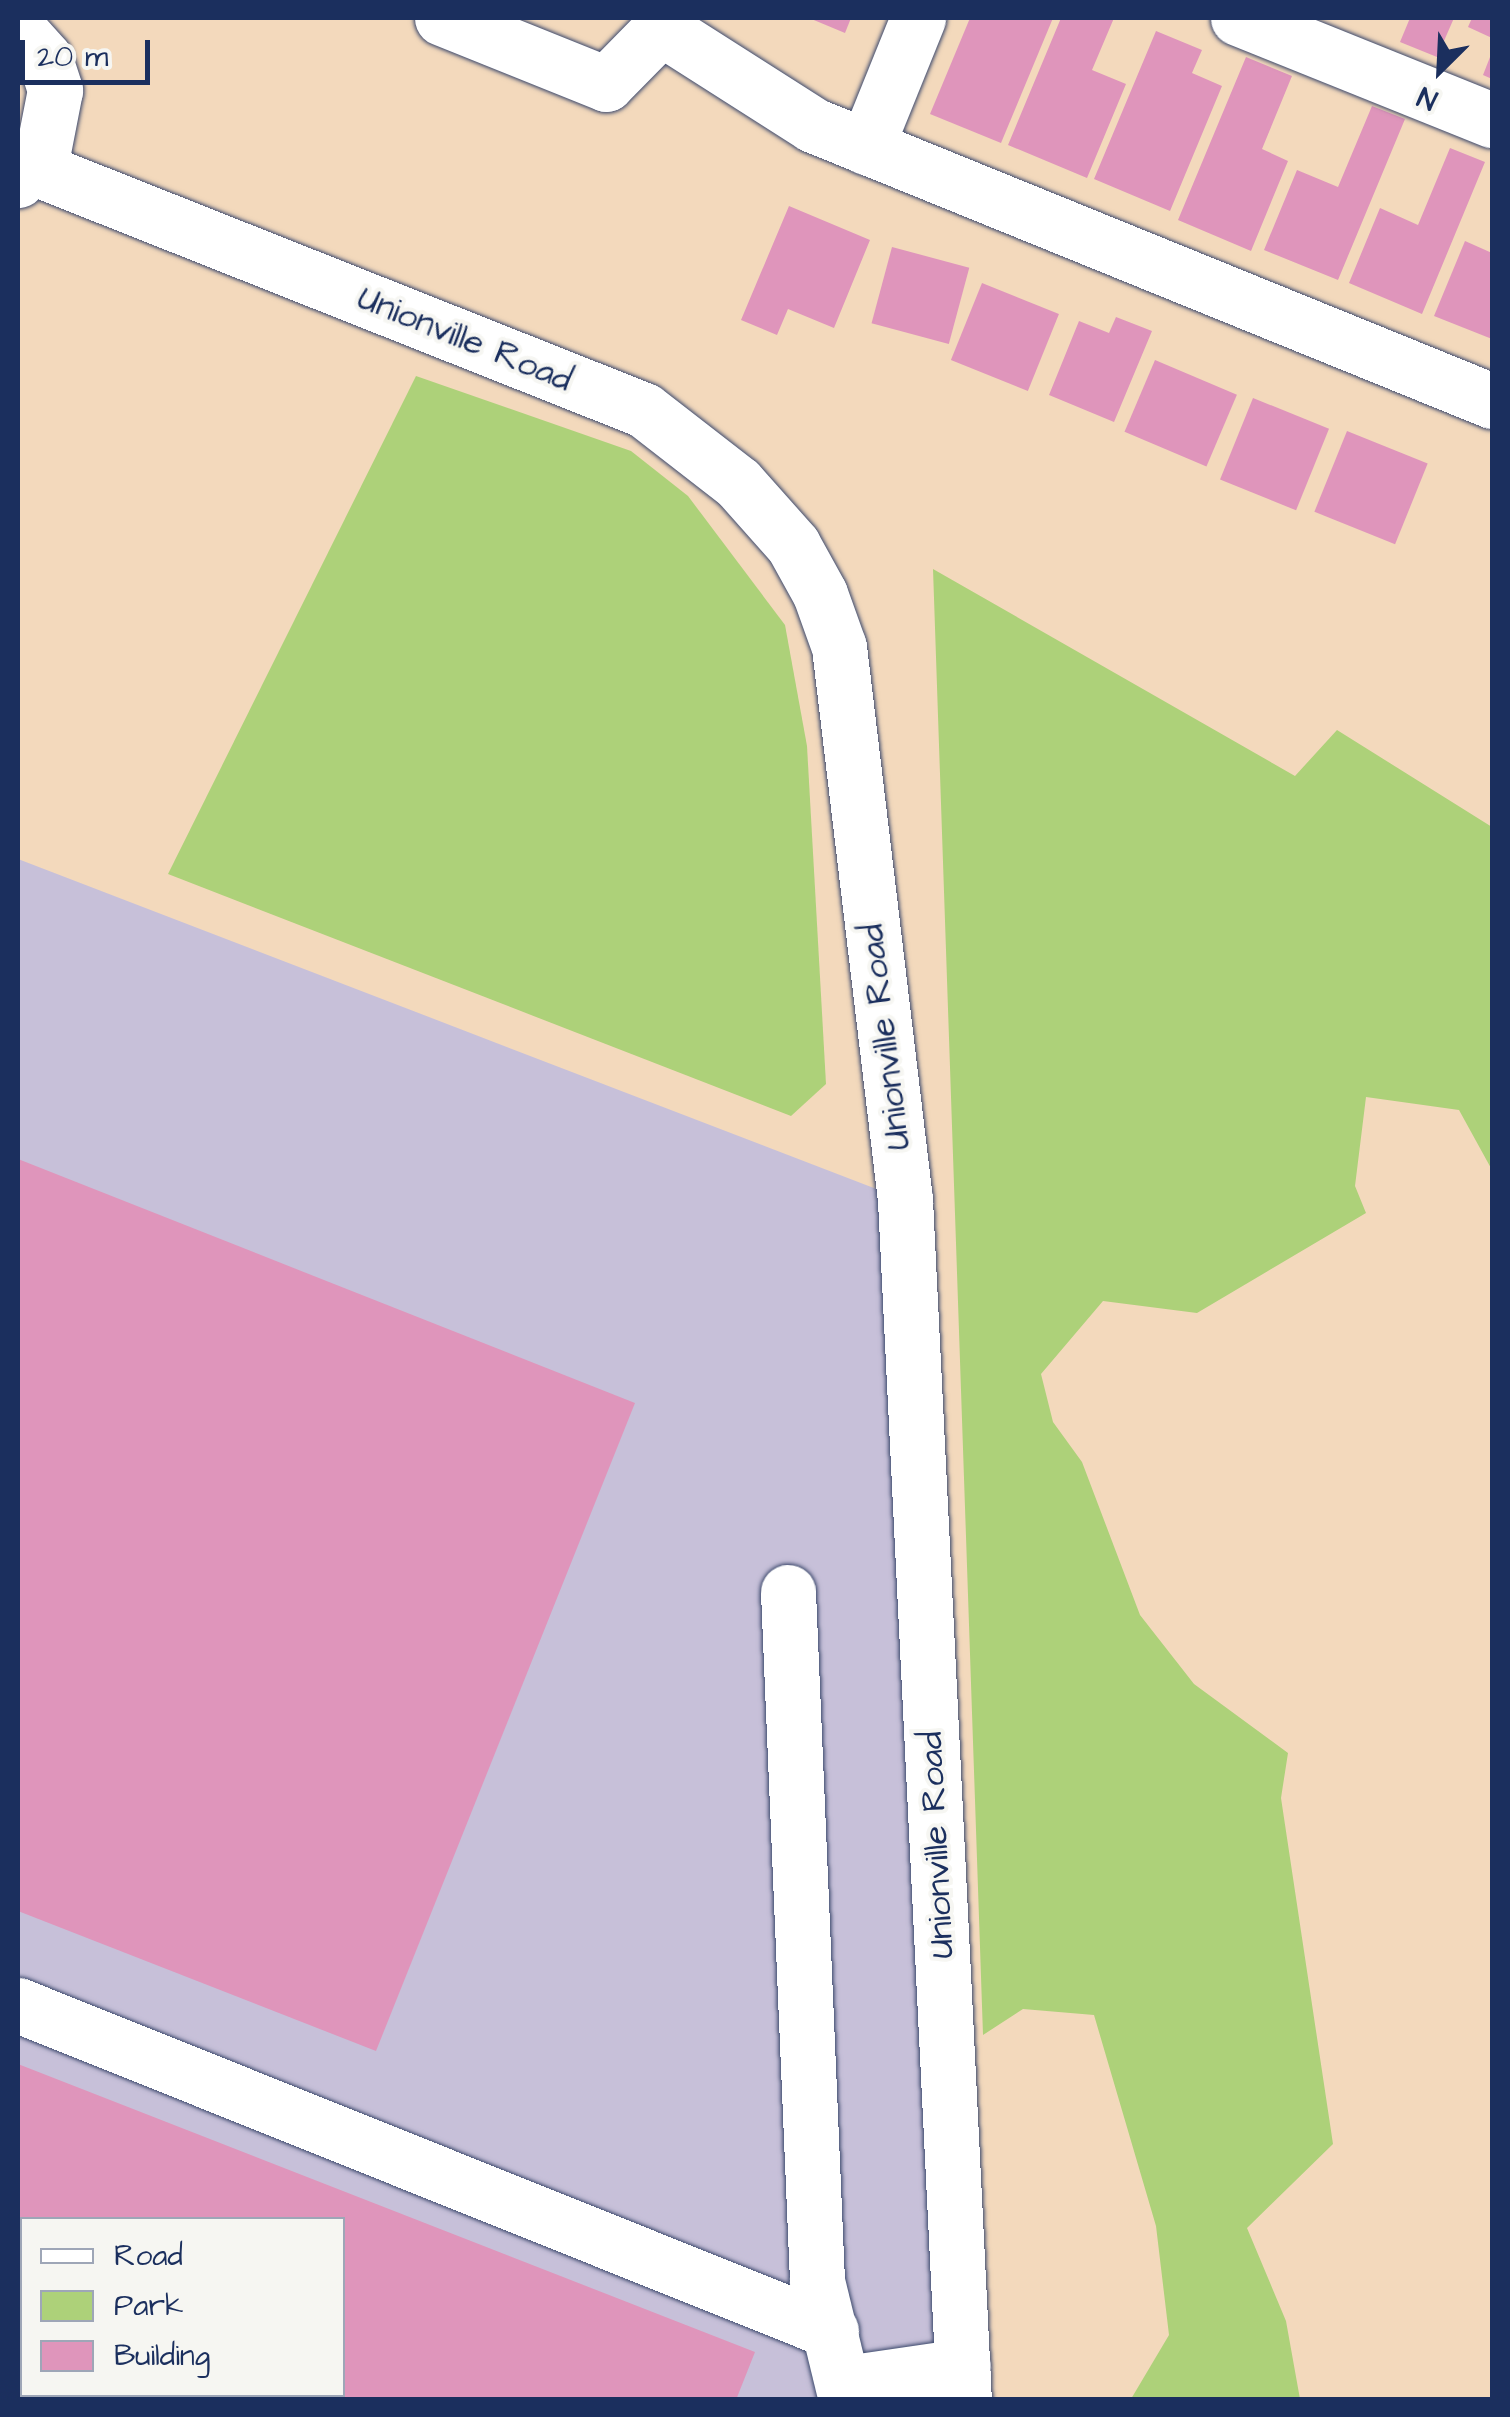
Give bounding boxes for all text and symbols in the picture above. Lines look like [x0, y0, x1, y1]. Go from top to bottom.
scale bar [25, 20, 155, 82]
north arrow [1390, 20, 1490, 120]
text: 20 m [37, 36, 108, 78]
text: N [1412, 76, 1444, 119]
street label: Unionville Road [352, 277, 578, 401]
street label: Unionville Road [850, 922, 920, 1152]
street label: Unionville Road [910, 1730, 964, 1960]
legend [20, 2217, 345, 2397]
text: Road [114, 2235, 183, 2277]
text: Park [114, 2285, 183, 2327]
text: Building [114, 2335, 210, 2377]

